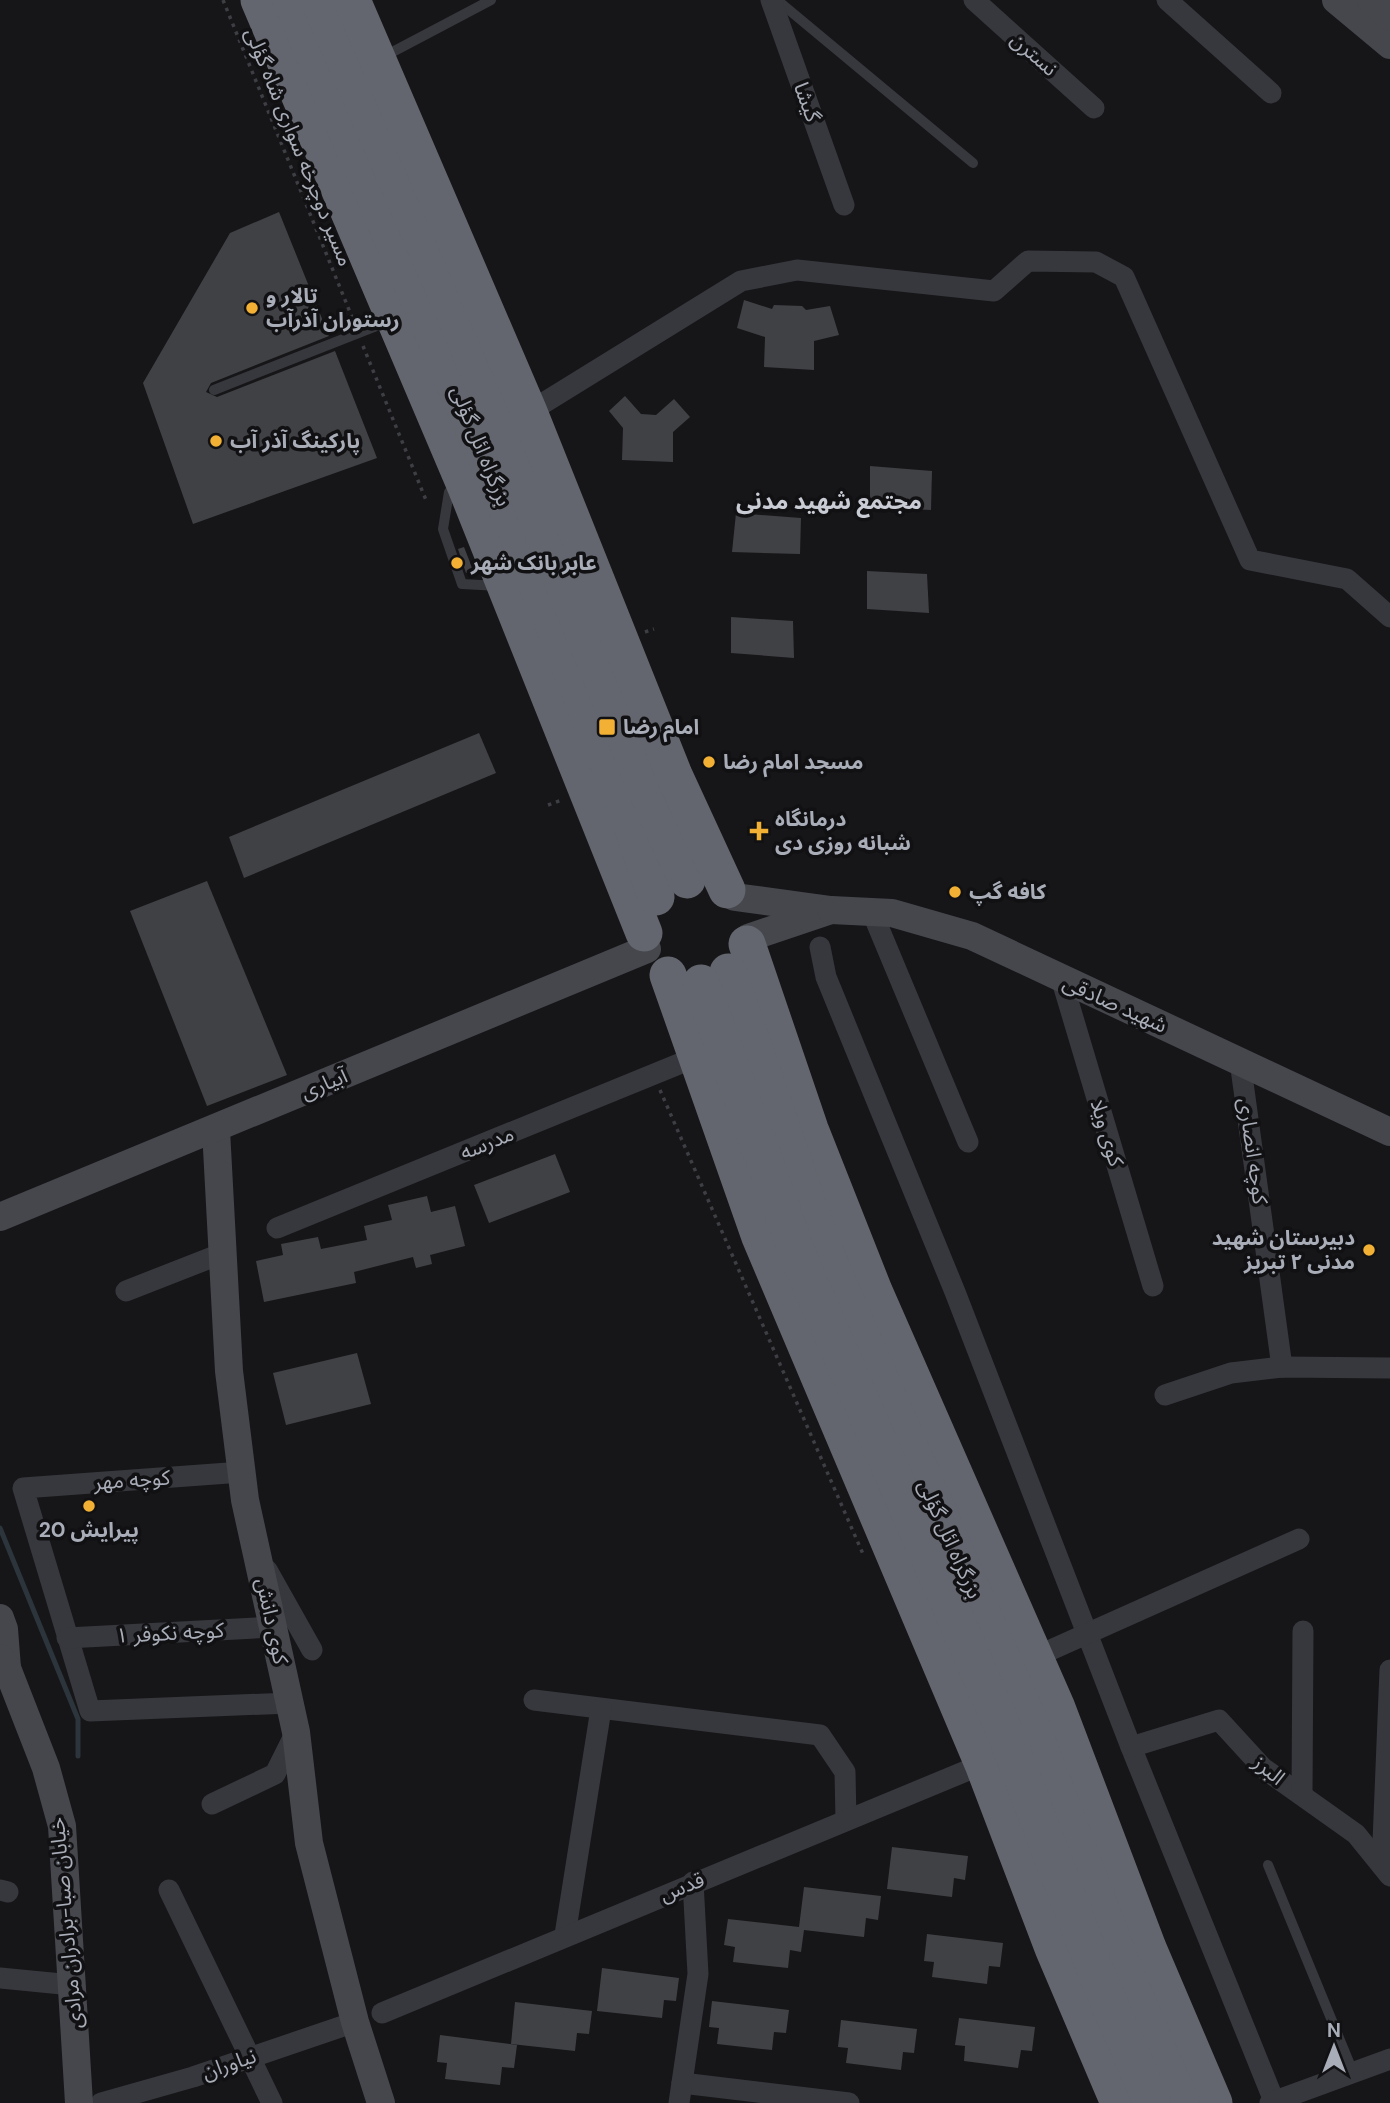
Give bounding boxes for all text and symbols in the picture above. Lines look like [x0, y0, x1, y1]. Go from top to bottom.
street label: مسیر دوچرخه سواری شاه گؤلی [238, 24, 360, 270]
street label: نسترن [1005, 26, 1063, 82]
street label: گیشا [787, 78, 827, 126]
place label: تالار و رستوران آذرآب [266, 282, 400, 334]
marker: تالار و رستوران آذرآب [244, 300, 260, 316]
street label: بزرگراه ائل گؤلی [444, 382, 518, 510]
place label: پارکینگ آذر آب [230, 427, 360, 455]
marker: پارکینگ آذر آب [208, 433, 224, 449]
district label: مجتمع شهید مدنی [736, 486, 922, 518]
place label: عابر بانک شهر [470, 549, 597, 577]
marker: عابر بانک شهر [449, 555, 465, 571]
place label: امام رضا [623, 713, 699, 743]
marker: امام رضا [597, 717, 617, 737]
place label: مسجد امام رضا [723, 748, 863, 778]
marker: مسجد امام رضا [701, 754, 717, 770]
place label: درمانگاه شبانه روزی دی [775, 805, 911, 857]
marker: درمانگاه شبانه روزی دی [749, 821, 769, 841]
place label: کافه گپ [969, 878, 1046, 906]
marker: کافه گپ [947, 884, 963, 900]
street label: شهید صادقی [1058, 969, 1172, 1039]
street label: آبیاری [296, 1061, 352, 1106]
street label: کوی ویلا [1084, 1096, 1130, 1170]
street label: کوچه انصاری [1232, 1096, 1274, 1206]
street label: مدرسه [456, 1120, 518, 1166]
place label: دبیرستان شهید مدنی ۲ تبریز [1212, 1224, 1355, 1276]
marker: دبیرستان شهید مدنی ۲ تبریز [1361, 1242, 1377, 1258]
street label: کوچه مهر [92, 1463, 172, 1497]
street label: بزرگراه ائل گؤلی [911, 1475, 989, 1603]
marker: پیرایش 20 [81, 1498, 97, 1514]
place label: پیرایش 20 [39, 1516, 139, 1544]
street label: کوی دانش [249, 1575, 295, 1667]
street label: کوچه نکوفر ۱ [115, 1616, 225, 1650]
street label: البرز [1246, 1748, 1291, 1792]
street label: خیابان صبا-برادران مرادی [43, 1816, 89, 2030]
street label: قدس [655, 1865, 709, 1909]
north arrow [1299, 2012, 1369, 2082]
text: N [1327, 2018, 1341, 2043]
street label: نیاوران [198, 2042, 260, 2086]

